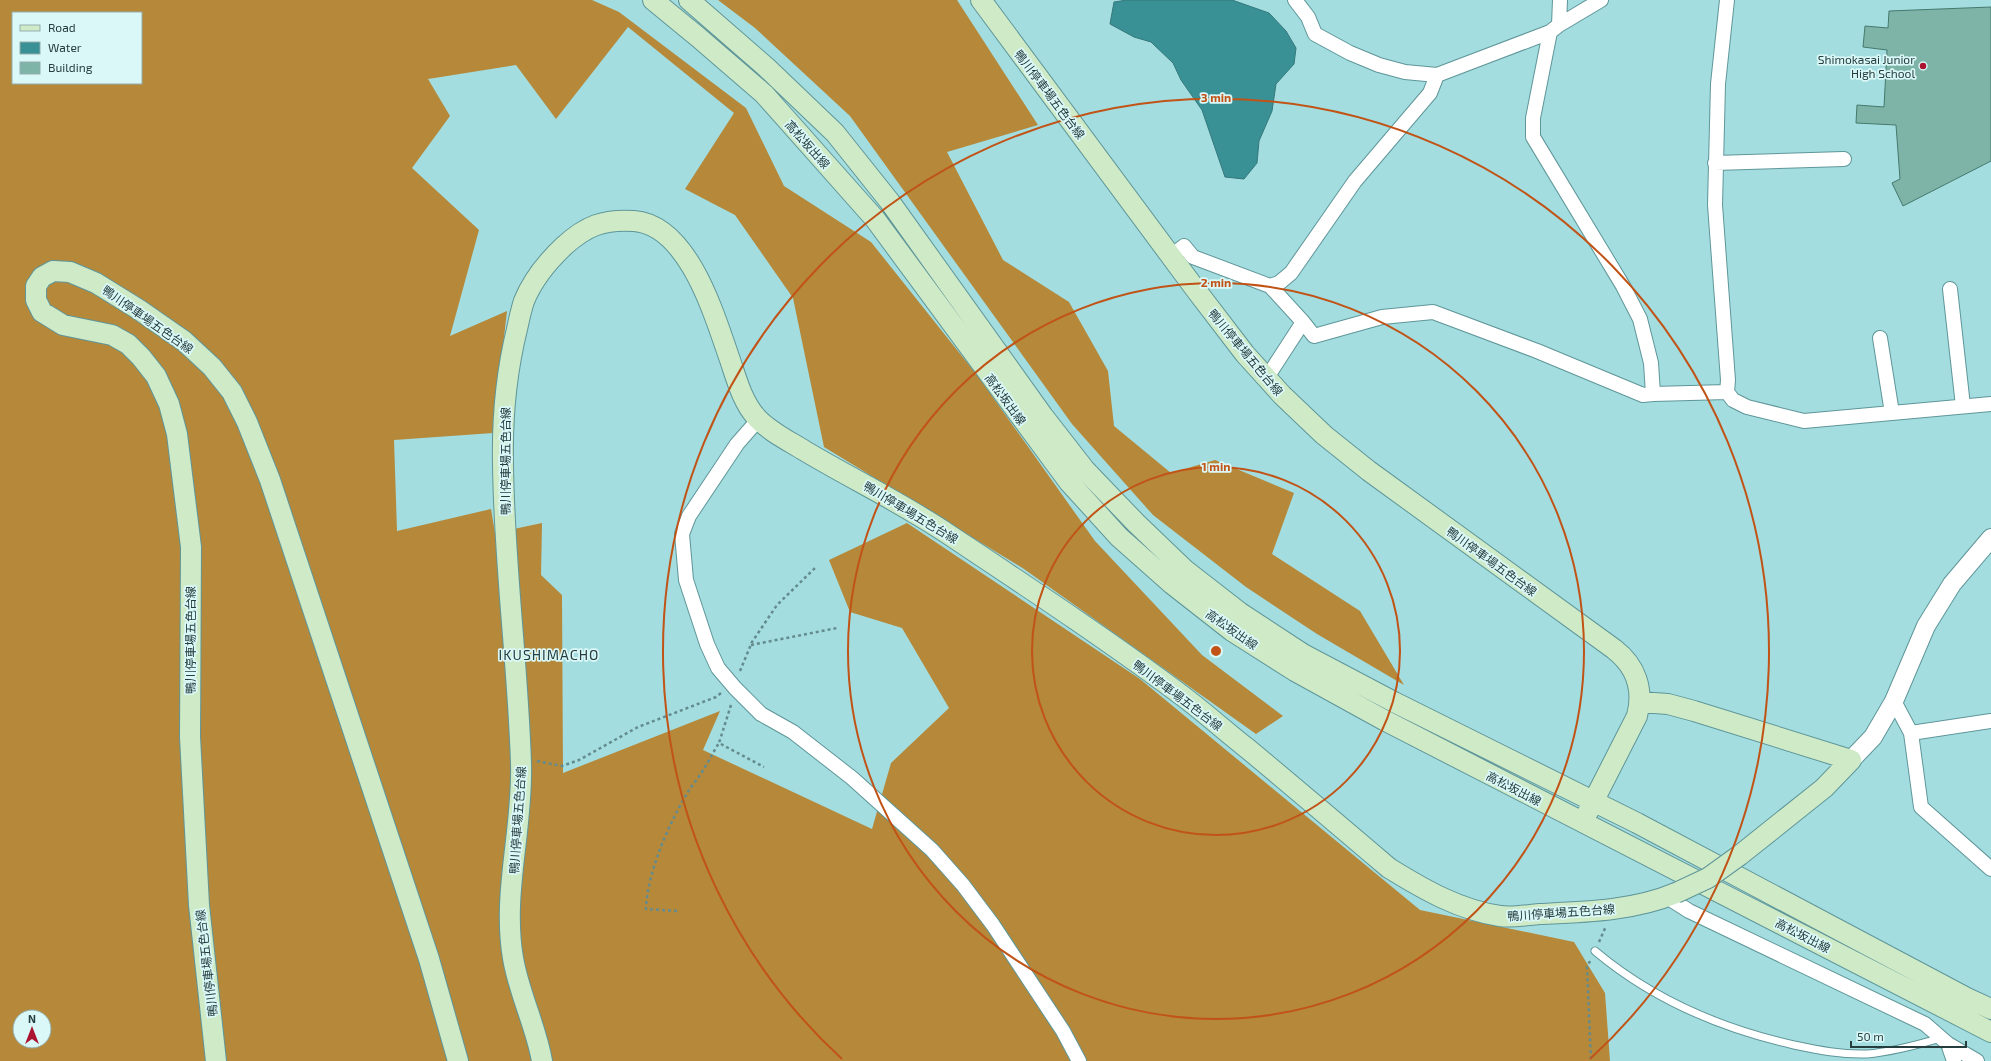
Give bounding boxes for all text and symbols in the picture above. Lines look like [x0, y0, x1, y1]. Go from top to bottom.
legend [12, 12, 142, 84]
text: Road [48, 20, 76, 34]
text: Water [48, 40, 82, 54]
street label: 鴨川停車場五色台線 [1012, 47, 1088, 141]
place label: Shimokasai Junior High School [1818, 52, 1915, 80]
text: Building [48, 60, 93, 74]
marker: Shimokasai Junior High School [1918, 61, 1928, 71]
text: 3 min [1201, 90, 1231, 104]
street label: 高松坂出線 [783, 117, 833, 171]
text: 2 min [1201, 275, 1231, 289]
street label: 鴨川停車場五色台線 [100, 282, 196, 356]
street label: 鴨川停車場五色台線 [1206, 306, 1286, 398]
street label: 高松坂出線 [983, 371, 1029, 427]
street label: 鴨川停車場五色台線 [498, 407, 512, 515]
text: 1 min [1202, 459, 1230, 473]
street label: 鴨川停車場五色台線 [861, 478, 961, 546]
street label: 鴨川停車場五色台線 [1444, 524, 1540, 598]
street label: 鴨川停車場五色台線 [183, 586, 197, 694]
street label: 高松坂出線 [1203, 606, 1261, 652]
centre of rings [1209, 644, 1223, 658]
district label: IKUSHIMACHO [499, 646, 599, 663]
street label: 鴨川停車場五色台線 [1131, 657, 1225, 733]
street label: 鴨川停車場五色台線 [506, 766, 528, 874]
street label: 高松坂出線 [1484, 768, 1544, 808]
street label: 鴨川停車場五色台線 [1507, 901, 1615, 923]
street label: 鴨川停車場五色台線 [192, 909, 220, 1017]
street label: 高松坂出線 [1773, 915, 1833, 955]
north arrow [12, 1009, 52, 1049]
text: N [28, 1012, 36, 1025]
scale bar [1851, 1023, 1966, 1049]
text: 50 m [1857, 1029, 1884, 1043]

